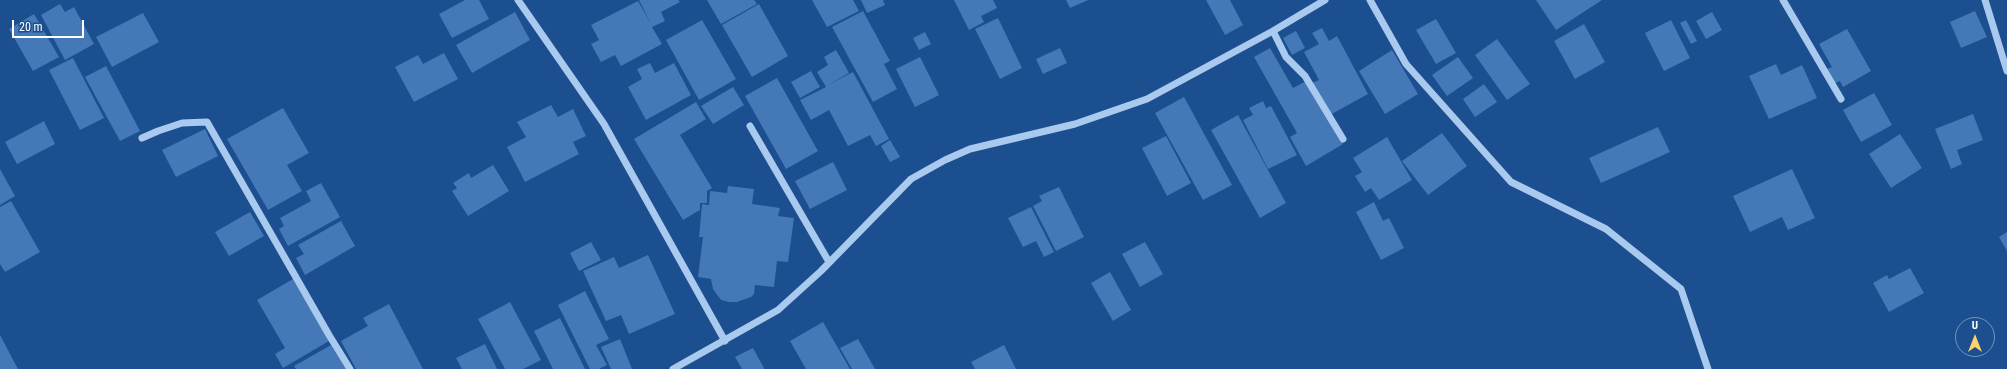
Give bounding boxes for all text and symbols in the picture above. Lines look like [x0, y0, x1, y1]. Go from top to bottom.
scale bar [14, 12, 86, 38]
text: 20 m [19, 20, 43, 34]
north arrow [1955, 317, 1995, 357]
text: U [1972, 319, 1978, 332]

